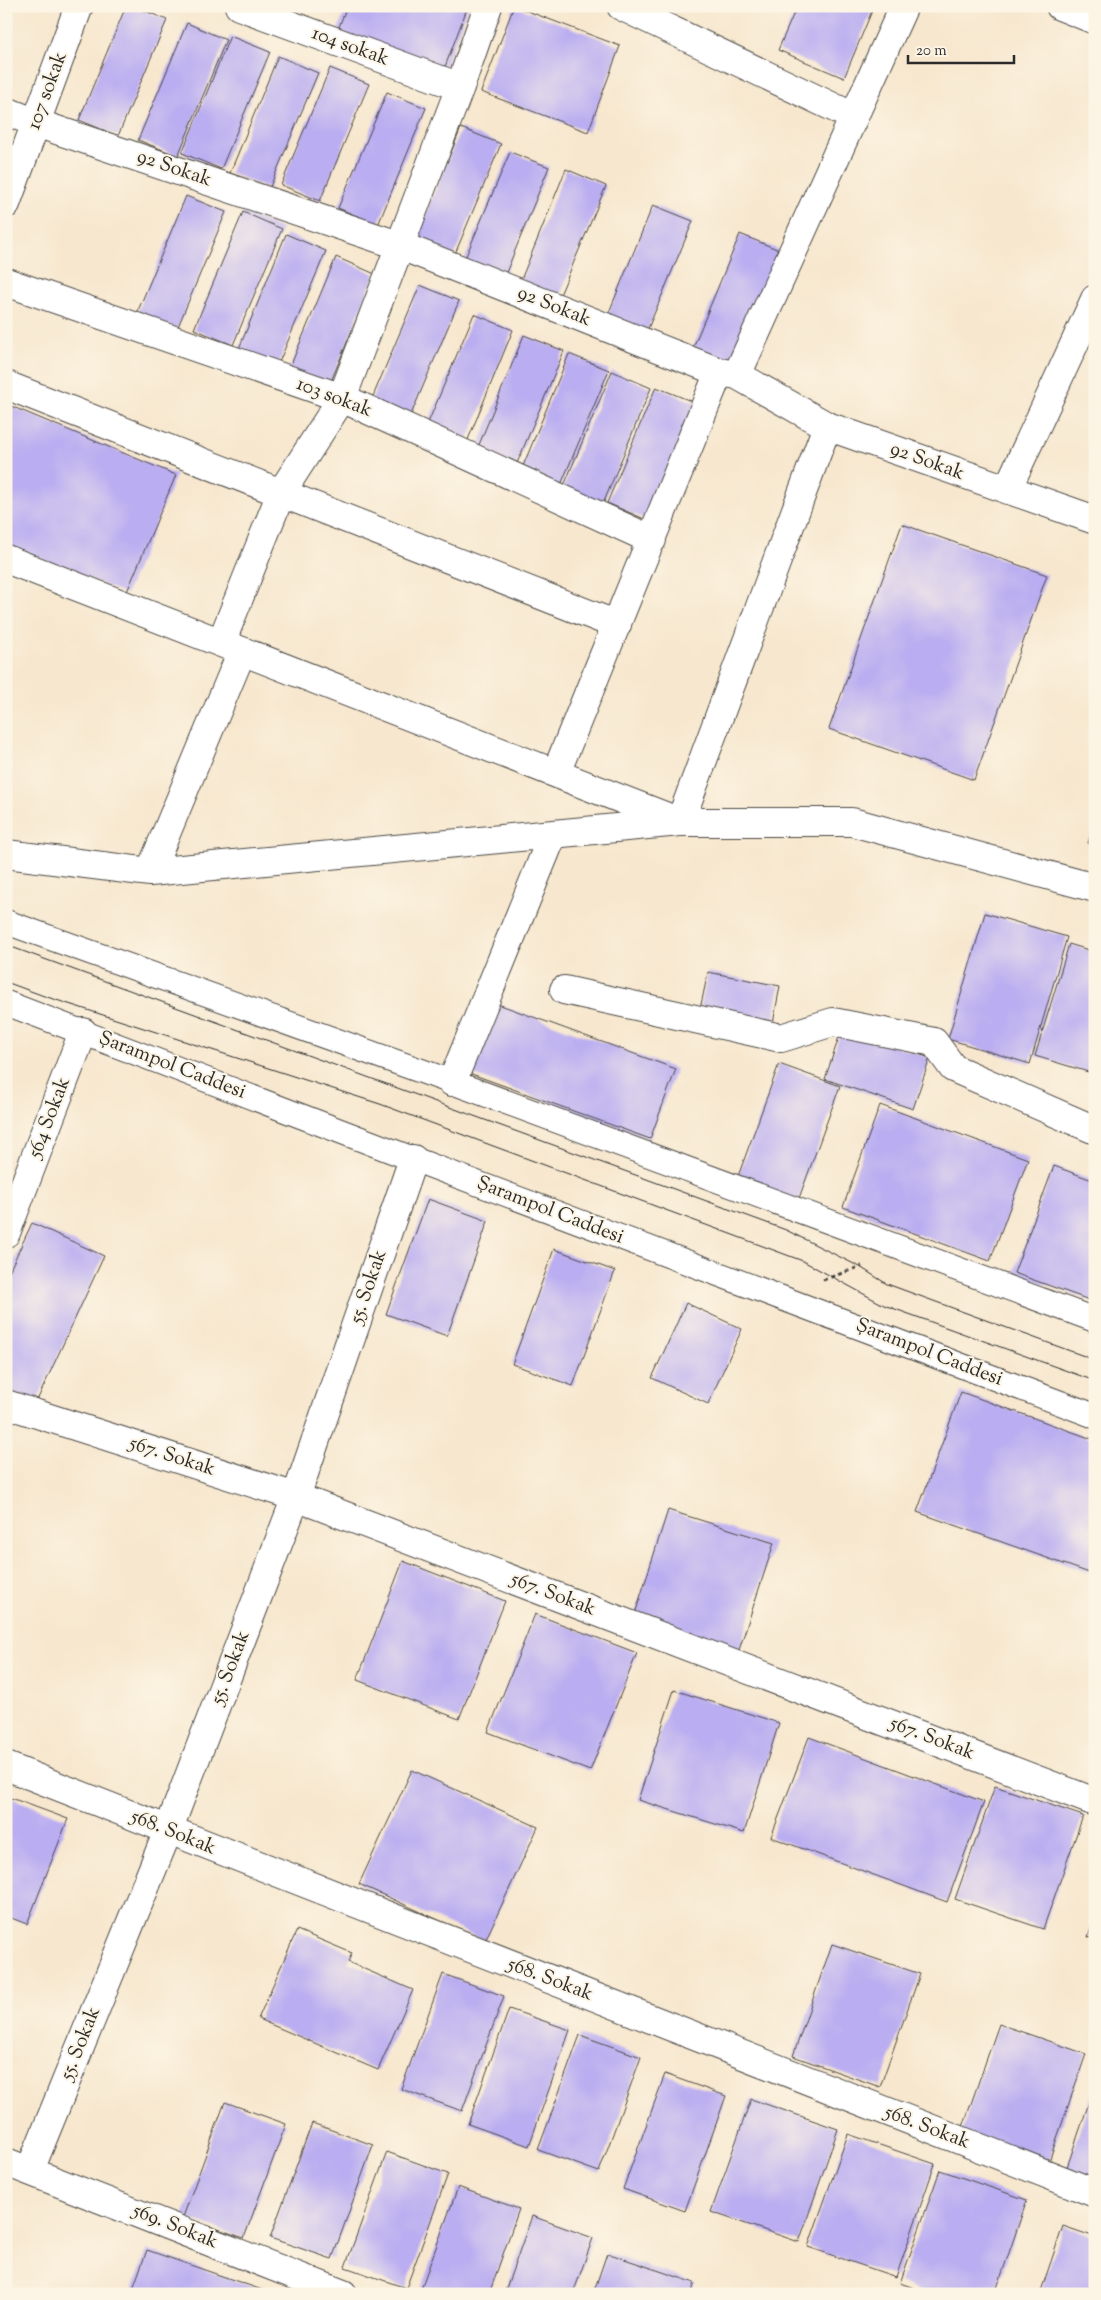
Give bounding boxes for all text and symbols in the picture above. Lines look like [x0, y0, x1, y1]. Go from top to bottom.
street label: 104 sokak [307, 20, 393, 74]
scale bar [908, 32, 1015, 64]
text: 20 m [916, 41, 947, 62]
street label: 107 sokak [20, 48, 76, 134]
street label: 92 Sokak [133, 143, 215, 195]
street label: 92 Sokak [513, 279, 595, 335]
street label: 103 sokak [292, 370, 376, 426]
street label: 92 Sokak [886, 435, 968, 489]
street label: Şarampol Caddesi [94, 1025, 250, 1108]
street label: 564 Sokak [21, 1073, 79, 1164]
street label: Şarampol Caddesi [472, 1170, 628, 1253]
street label: 55. Sokak [342, 1246, 395, 1329]
street label: Şarampol Caddesi [851, 1312, 1007, 1395]
street label: 567. Sokak [124, 1429, 219, 1485]
street label: 567. Sokak [505, 1565, 600, 1625]
street label: 55. Sokak [203, 1627, 258, 1710]
street label: 567. Sokak [884, 1709, 979, 1769]
street label: 568. Sokak [125, 1802, 220, 1863]
street label: 568. Sokak [502, 1950, 597, 2010]
street label: 55. Sokak [53, 2003, 109, 2086]
street label: 568. Sokak [879, 2098, 974, 2158]
street label: 569. Sokak [127, 2196, 222, 2257]

